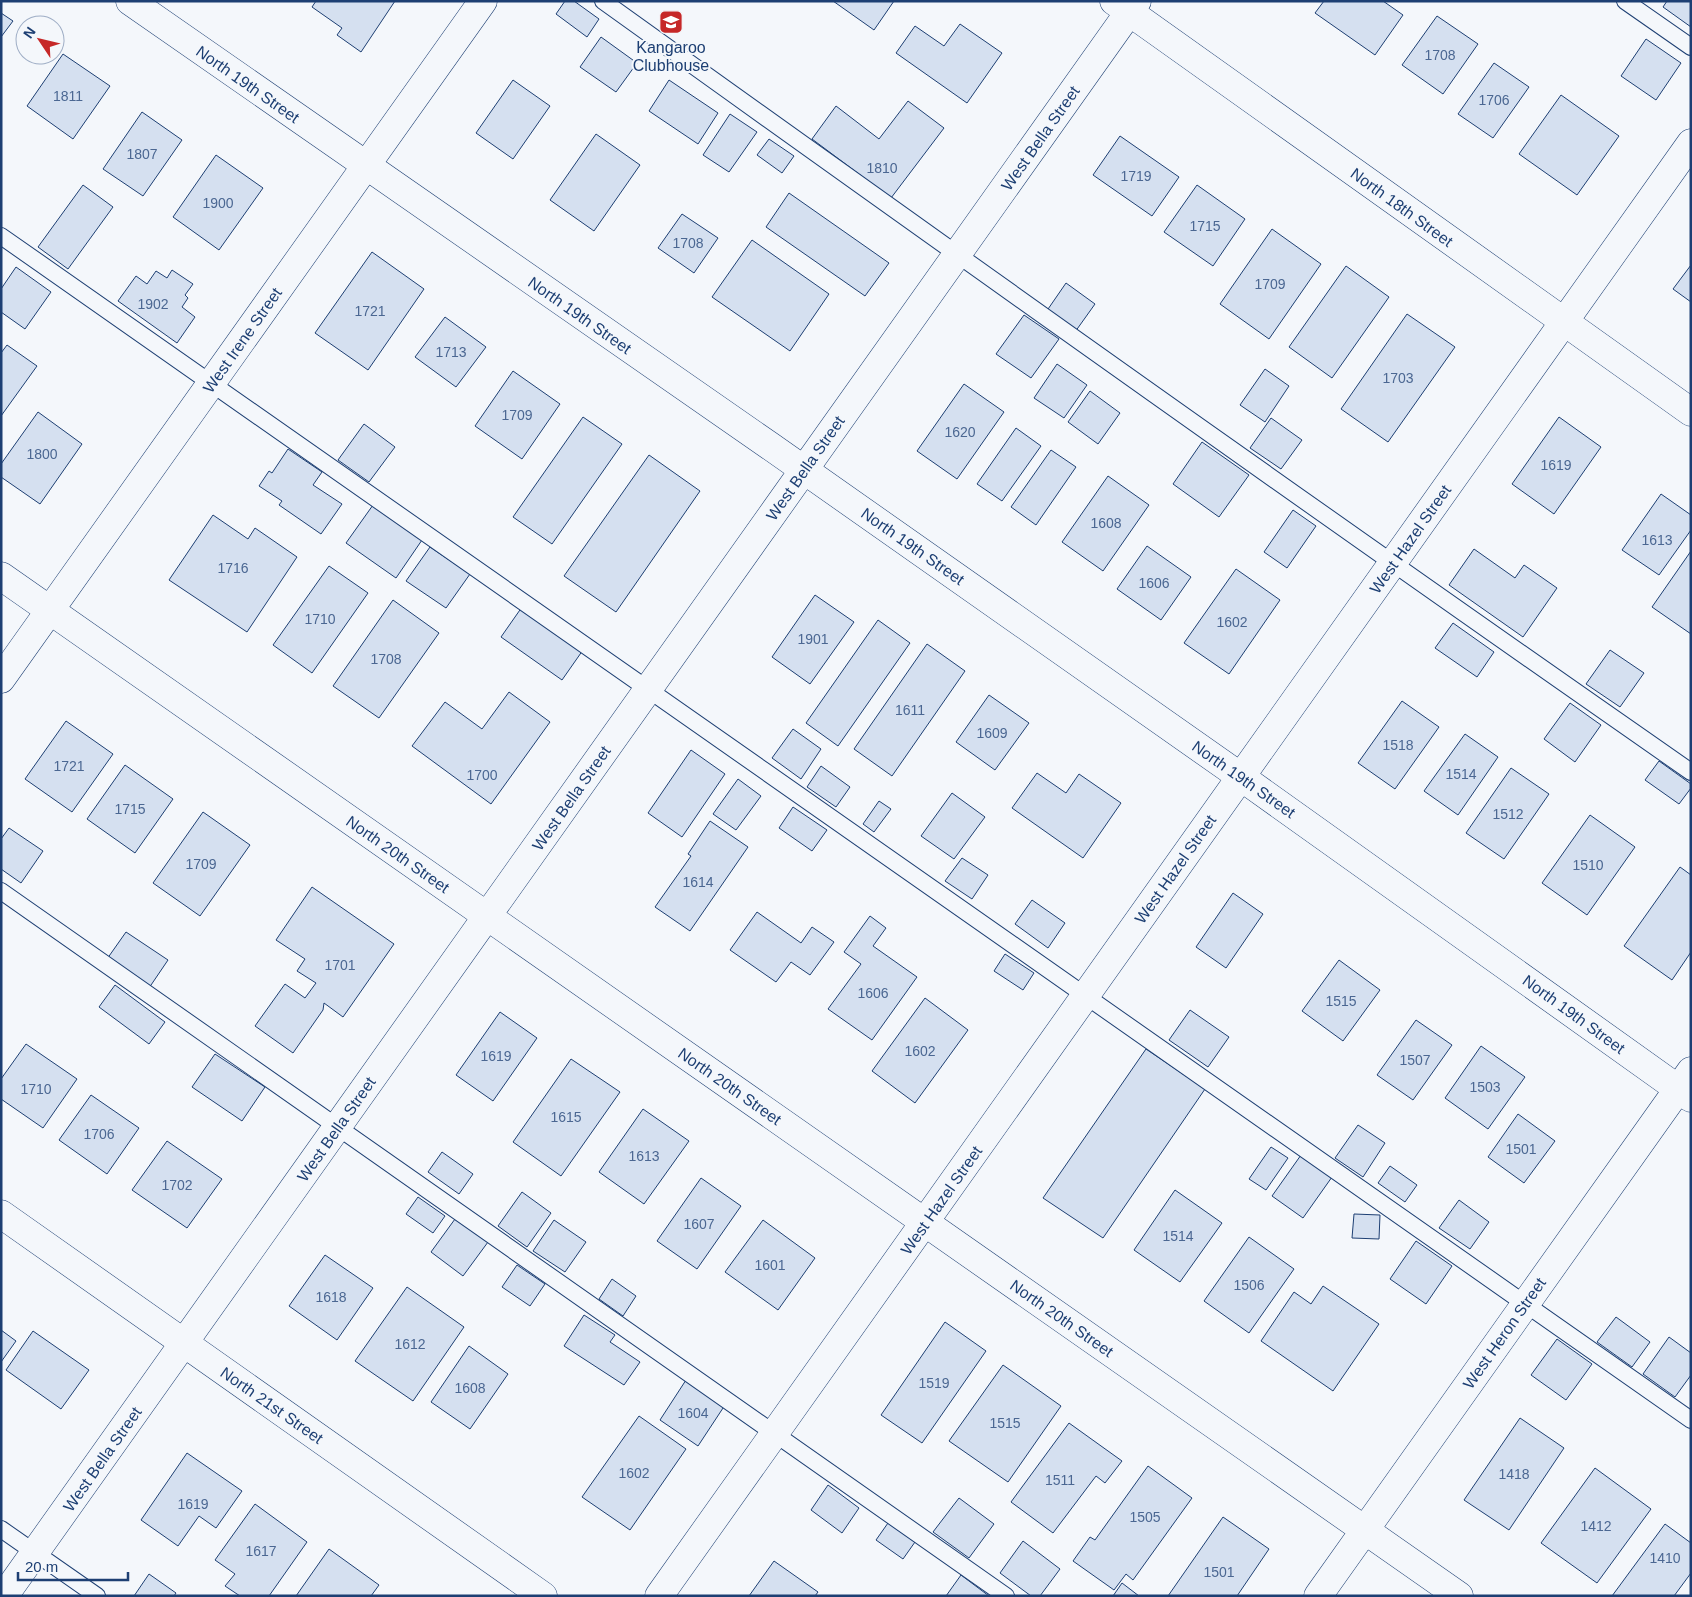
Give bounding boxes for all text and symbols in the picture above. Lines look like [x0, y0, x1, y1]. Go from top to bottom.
school or university icon: Kangaroo Clubhouse [658, 9, 684, 35]
north arrow [15, 15, 65, 65]
text: N [20, 24, 39, 41]
place label: Kangaroo Clubhouse [633, 39, 709, 74]
street label: North 19th Street [193, 43, 303, 127]
house number: 1708 [1424, 47, 1456, 63]
street label: West Bella Street [998, 82, 1083, 194]
house number: 1811 [53, 88, 83, 104]
house number: 1706 [1478, 92, 1510, 108]
house number: 1807 [126, 146, 158, 162]
house number: 1810 [866, 160, 898, 176]
street label: North 18th Street [1347, 165, 1456, 250]
house number: 1719 [1120, 168, 1152, 184]
house number: 1900 [202, 195, 234, 211]
house number: 1715 [1189, 218, 1221, 234]
house number: 1708 [672, 235, 704, 251]
street label: North 19th Street [525, 274, 635, 358]
house number: 1709 [1254, 276, 1286, 292]
street label: West Irene Street [200, 284, 285, 396]
house number: 1902 [137, 296, 169, 312]
house number: 1721 [354, 303, 386, 319]
house number: 1713 [435, 344, 467, 360]
house number: 1703 [1382, 370, 1414, 386]
house number: 1709 [501, 407, 533, 423]
street label: West Bella Street [763, 412, 848, 524]
house number: 1620 [944, 424, 976, 440]
house number: 1800 [26, 446, 58, 462]
house number: 1619 [1540, 457, 1572, 473]
street label: West Hazel Street [1367, 481, 1455, 597]
street label: North 19th Street [858, 505, 968, 589]
house number: 1608 [1090, 515, 1122, 531]
house number: 1613 [1641, 532, 1673, 548]
house number: 1716 [217, 560, 249, 576]
house number: 1606 [1138, 575, 1170, 591]
house number: 1710 [304, 611, 336, 627]
house number: 1602 [1216, 614, 1248, 630]
house number: 1901 [797, 631, 829, 647]
house number: 1708 [370, 651, 402, 667]
house number: 1611 [895, 702, 925, 718]
house number: 1609 [976, 725, 1008, 741]
house number: 1518 [1382, 737, 1414, 753]
street label: North 19th Street [1189, 738, 1299, 822]
street label: West Bella Street [529, 742, 614, 854]
house number: 1721 [53, 758, 85, 774]
house number: 1514 [1445, 766, 1477, 782]
house number: 1700 [466, 767, 498, 783]
house number: 1715 [114, 801, 146, 817]
house number: 1512 [1492, 806, 1524, 822]
street label: West Hazel Street [1132, 811, 1220, 927]
street label: North 20th Street [343, 813, 453, 897]
house number: 1709 [185, 856, 217, 872]
house number: 1510 [1572, 857, 1604, 873]
house number: 1614 [682, 874, 714, 890]
house number: 1701 [324, 957, 356, 973]
street label: North 19th Street [1519, 972, 1628, 1057]
house number: 1606 [857, 985, 889, 1001]
house number: 1515 [1325, 993, 1357, 1009]
house number: 1602 [904, 1043, 936, 1059]
street label: North 20th Street [675, 1045, 785, 1129]
house number: 1619 [480, 1048, 512, 1064]
house number: 1507 [1399, 1052, 1431, 1068]
street label: West Bella Street [294, 1073, 379, 1185]
house number: 1503 [1469, 1079, 1501, 1095]
house number: 1710 [20, 1081, 52, 1097]
house number: 1615 [550, 1109, 582, 1125]
house number: 1706 [83, 1126, 115, 1142]
house number: 1501 [1505, 1141, 1537, 1157]
street label: West Hazel Street [898, 1142, 986, 1258]
house number: 1613 [628, 1148, 660, 1164]
house number: 1702 [161, 1177, 193, 1193]
house number: 1607 [683, 1216, 715, 1232]
house number: 1514 [1162, 1228, 1194, 1244]
house number: 1601 [754, 1257, 786, 1273]
street label: West Heron Street [1460, 1274, 1549, 1392]
street label: North 20th Street [1007, 1277, 1117, 1361]
house number: 1506 [1233, 1277, 1265, 1293]
house number: 1618 [315, 1289, 347, 1305]
house number: 1612 [394, 1336, 426, 1352]
street label: North 21st Street [217, 1364, 327, 1447]
house number: 1519 [918, 1375, 950, 1391]
house number: 1608 [454, 1380, 486, 1396]
street label: West Bella Street [60, 1403, 145, 1515]
house number: 1604 [677, 1405, 709, 1421]
house number: 1515 [989, 1415, 1021, 1431]
house number: 1602 [618, 1465, 650, 1481]
house number: 1418 [1498, 1466, 1530, 1482]
house number: 1511 [1045, 1472, 1075, 1488]
house number: 1619 [177, 1496, 209, 1512]
house number: 1505 [1129, 1509, 1161, 1525]
house number: 1412 [1580, 1518, 1612, 1534]
house number: 1617 [245, 1543, 277, 1559]
scale bar [18, 1550, 128, 1582]
house number: 1410 [1649, 1550, 1681, 1566]
text: 20 m [25, 1558, 58, 1575]
house number: 1501 [1203, 1564, 1235, 1580]

